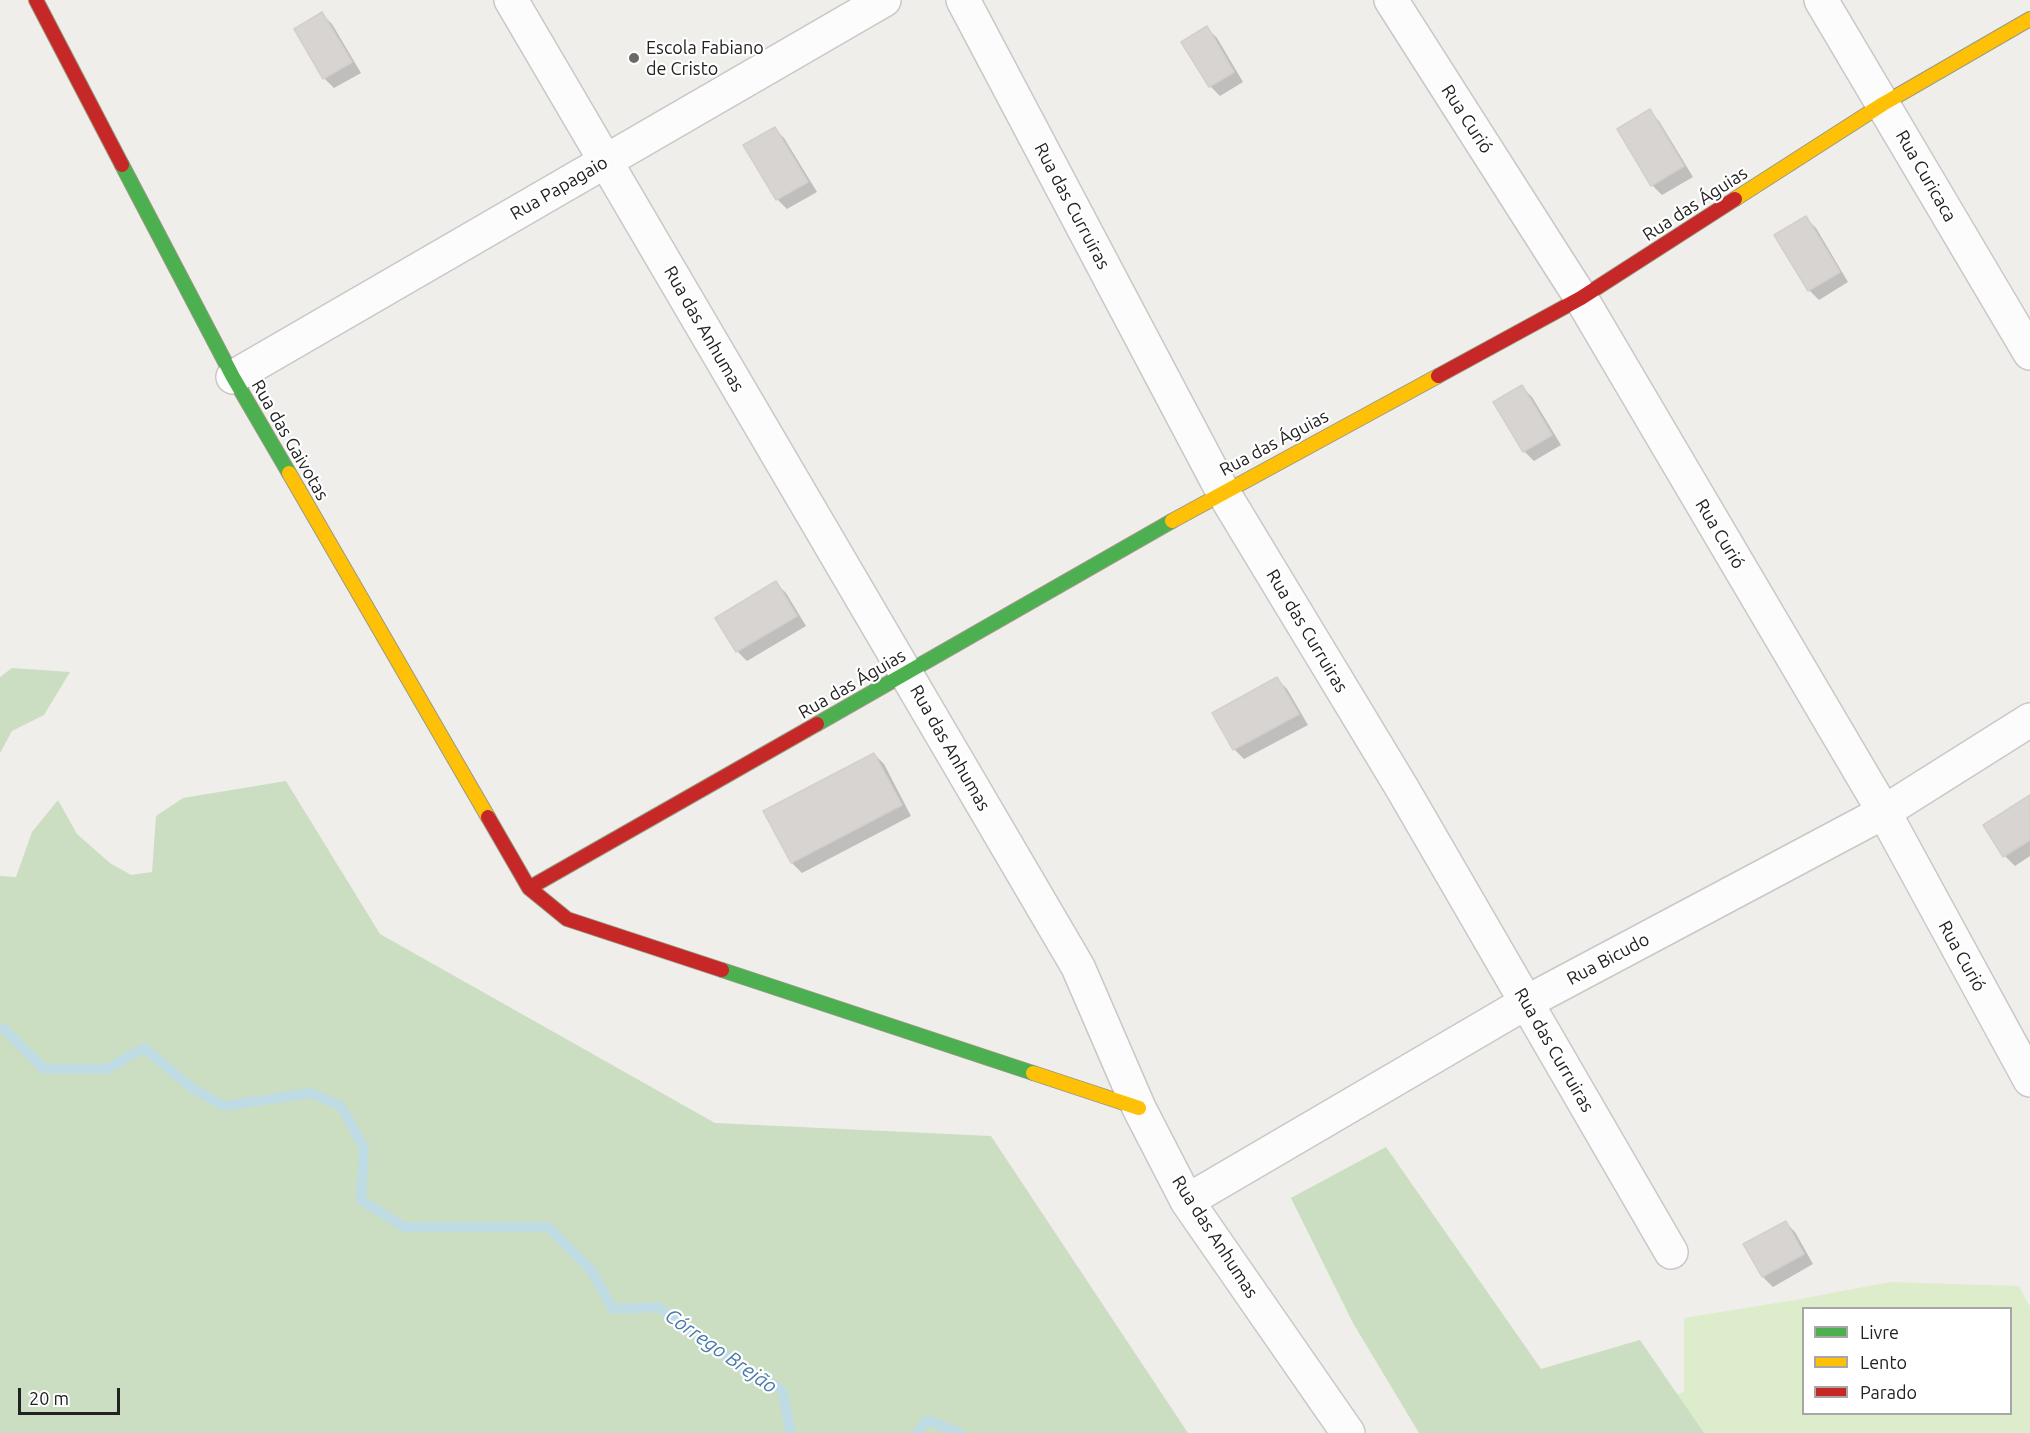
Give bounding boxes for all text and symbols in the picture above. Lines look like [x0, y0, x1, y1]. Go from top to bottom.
place label: Escola Fabiano de Cristo [646, 37, 764, 80]
marker: Escola Fabiano de Cristo [627, 51, 641, 65]
street label: Rua Curió [1437, 81, 1497, 157]
street label: Rua Curicaca [1891, 126, 1961, 226]
street label: Rua das Curruiras [1030, 139, 1114, 273]
street label: Rua Papagaio [506, 151, 612, 225]
street label: Rua das Águias [1639, 162, 1751, 246]
street label: Rua das Anhumas [659, 262, 749, 396]
street label: Rua das Gaivotas [247, 376, 333, 504]
street label: Rua das Águias [1216, 405, 1332, 481]
street label: Rua Curió [1691, 495, 1749, 573]
street label: Rua das Curruiras [1262, 565, 1352, 697]
street label: Rua das Águias [794, 645, 910, 723]
street label: Rua das Anhumas [905, 681, 995, 815]
street label: Rua Curió [1934, 917, 1990, 995]
street label: Rua Bicudo [1563, 928, 1653, 990]
street label: Rua das Curruiras [1510, 984, 1598, 1116]
street label: Rua das Anhumas [1167, 1172, 1263, 1302]
water label: Córrego Brejão [660, 1304, 782, 1398]
legend [1802, 1307, 2012, 1415]
text: Livre [1860, 1322, 1899, 1342]
text: Lento [1860, 1352, 1907, 1372]
scale bar [21, 1376, 123, 1414]
text: Parado [1860, 1382, 1917, 1402]
text: 20 m [29, 1388, 69, 1408]

